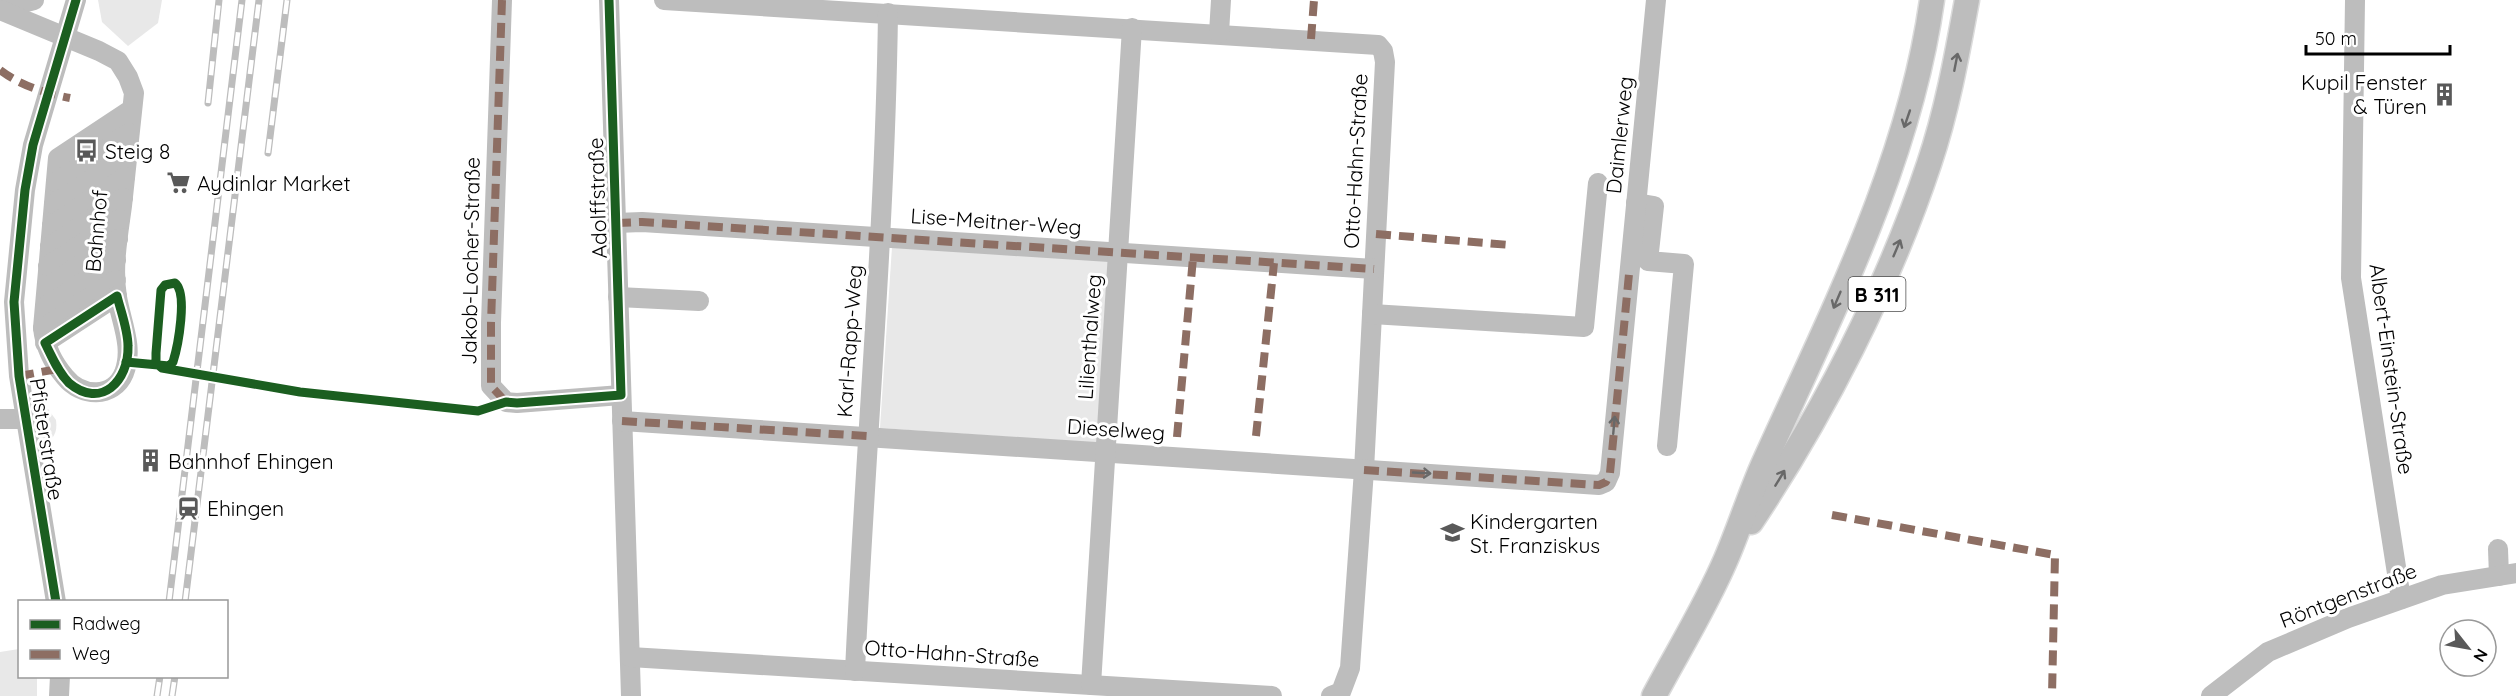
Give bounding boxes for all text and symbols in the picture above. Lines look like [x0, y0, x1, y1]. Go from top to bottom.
scale bar [2306, 18, 2450, 56]
text: 50 m [2315, 27, 2357, 50]
one-way arrow [1951, 53, 1962, 73]
place label: Kupil Fenster & Türen [2301, 69, 2427, 119]
street label: Otto-Hahn-Straße [1337, 73, 1373, 249]
street label: Daimlerweg [1600, 75, 1638, 195]
building icon: Kupil Fenster & Türen [2432, 81, 2458, 107]
one-way arrow [1900, 109, 1911, 127]
street label: Adolffstraße [582, 137, 612, 259]
bus stop icon: Steig 8 [74, 138, 100, 164]
place label: Steig 8 [105, 138, 170, 164]
street label: Jakob-Locher-Straße [455, 157, 485, 365]
supermarket icon: Aydinlar Market [166, 170, 192, 196]
place label: Aydinlar Market [197, 170, 351, 196]
street label: Bahnhof [79, 188, 113, 273]
street label: Lise-Meitner-Weg [910, 202, 1082, 240]
one-way arrow [1892, 239, 1903, 257]
street label: Albert-Einstein-Straße [2364, 262, 2420, 476]
street label: Karl-Rapp-Weg [831, 264, 867, 418]
street label: Lilienthalweg [1072, 273, 1106, 401]
road number: B 311 [1848, 277, 1906, 311]
one-way arrow [1831, 291, 1842, 309]
street label: Pfisterstraße [25, 376, 69, 502]
street label: Dieselweg [1066, 413, 1166, 445]
one-way arrow [1609, 415, 1620, 435]
building icon: Bahnhof Ehingen [137, 448, 163, 474]
place label: Bahnhof Ehingen [168, 448, 334, 474]
one-way arrow [1412, 468, 1432, 479]
one-way arrow [1775, 470, 1787, 487]
station icon: Ehingen [176, 495, 202, 521]
place label: Ehingen [207, 495, 284, 521]
place label: Kindergarten St. Franziskus [1470, 508, 1600, 558]
school or university icon: Kindergarten St. Franziskus [1439, 520, 1465, 546]
street label: Röntgenstraße [2276, 557, 2420, 633]
legend [18, 600, 228, 678]
text: Radweg [72, 612, 141, 635]
north arrow [2438, 618, 2498, 678]
street label: Otto-Hahn-Straße [864, 634, 1040, 672]
text: Weg [72, 642, 110, 665]
text: N [2469, 646, 2492, 666]

